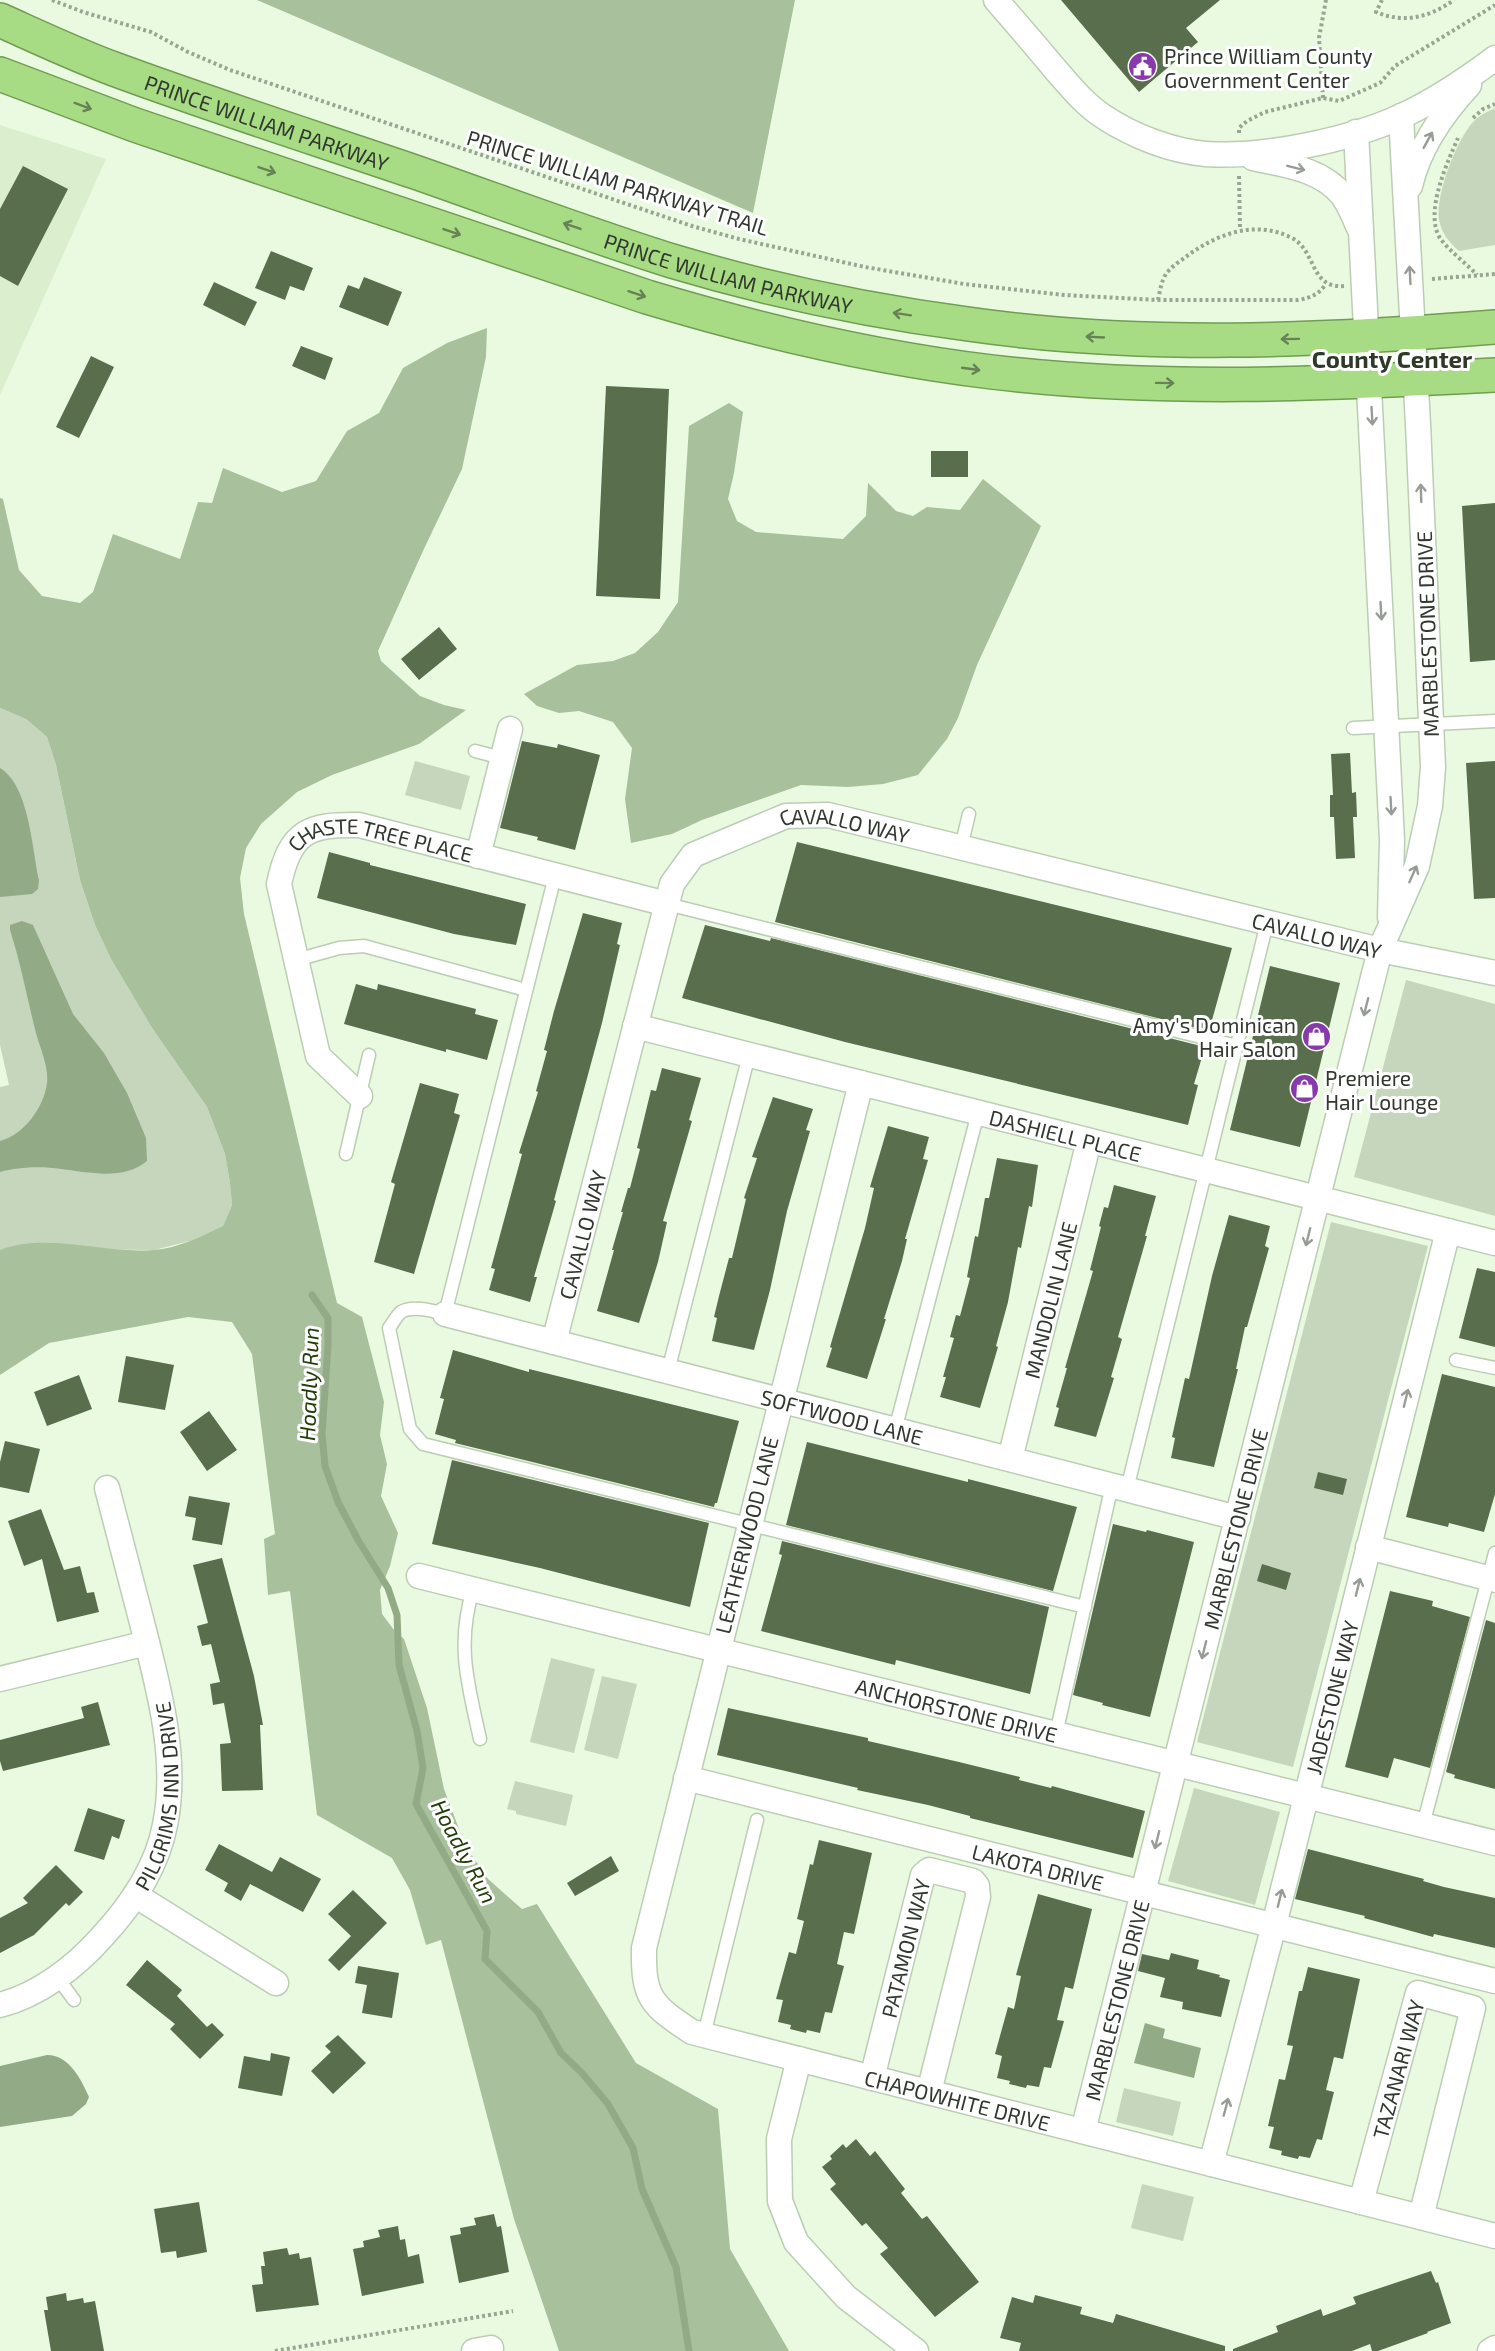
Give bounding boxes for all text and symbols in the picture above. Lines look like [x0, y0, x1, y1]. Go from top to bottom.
place label: Prince William County Government Center [1164, 43, 1373, 92]
public building icon: Prince William County Government Center [1127, 51, 1159, 83]
street label: PRINCE WILLIAM PARKWAY [142, 69, 392, 175]
one-way arrow [73, 102, 92, 113]
street label: PRINCE WILLIAM PARKWAY TRAIL [464, 124, 772, 240]
one-way arrow [1422, 132, 1434, 149]
one-way arrow [1286, 163, 1305, 175]
one-way arrow [257, 165, 276, 176]
one-way arrow [562, 220, 581, 231]
one-way arrow [442, 227, 461, 238]
street label: PRINCE WILLIAM PARKWAY [601, 227, 855, 318]
one-way arrow [1405, 266, 1416, 286]
one-way arrow [627, 289, 646, 300]
one-way arrow [892, 308, 912, 319]
one-way arrow [1086, 331, 1106, 342]
one-way arrow [1280, 334, 1300, 345]
district label: County Center [1312, 344, 1473, 373]
one-way arrow [961, 364, 980, 375]
one-way arrow [1155, 377, 1175, 389]
one-way arrow [1366, 406, 1377, 426]
one-way arrow [1415, 483, 1427, 503]
street label: MARBLESTONE DRIVE [1411, 531, 1443, 737]
one-way arrow [1376, 600, 1387, 620]
one-way arrow [1385, 795, 1396, 815]
street label: CAVALLO WAY [775, 802, 912, 847]
text: CHASTE TREE PLACE [282, 812, 476, 866]
street label: CHASTE TREE PLACE [289, 844, 481, 870]
one-way arrow [1408, 866, 1420, 884]
street label: CAVALLO WAY [1250, 907, 1384, 962]
one-way arrow [1360, 998, 1371, 1017]
place label: Amy's Dominican Hair Salon [1133, 1012, 1296, 1061]
shop icon: Amy's Dominican Hair Salon [1301, 1020, 1333, 1052]
place label: Premiere Hair Lounge [1325, 1065, 1438, 1114]
shop icon: Premiere Hair Lounge [1288, 1073, 1320, 1105]
street label: DASHIELL PLACE [987, 1103, 1144, 1166]
street label: CAVALLO WAY [553, 1167, 610, 1302]
street label: MANDOLIN LANE [1018, 1219, 1081, 1381]
one-way arrow [1302, 1227, 1314, 1246]
water label: Hoadly Run [293, 1327, 324, 1441]
street label: SOFTWOOD LANE [758, 1383, 926, 1449]
one-way arrow [1400, 1388, 1412, 1407]
street label: MARBLESTONE DRIVE [1197, 1426, 1272, 1632]
street label: LEATHERWOOD LANE [709, 1434, 783, 1636]
one-way arrow [1353, 1577, 1365, 1596]
street label: JADESTONE WAY [1300, 1618, 1362, 1777]
one-way arrow [1198, 1641, 1210, 1660]
street label: ANCHORSTONE DRIVE [853, 1672, 1060, 1746]
street label: PILGRIMS INN DRIVE [129, 1700, 182, 1894]
water label: Hoadly Run [426, 1795, 503, 1908]
one-way arrow [1150, 1830, 1162, 1849]
street label: LAKOTA DRIVE [970, 1838, 1106, 1895]
street label: PATAMON WAY [875, 1876, 934, 2020]
one-way arrow [1275, 1889, 1287, 1908]
street label: MARBLESTONE DRIVE [1079, 1897, 1153, 2103]
street label: TAZANARI WAY [1366, 1996, 1428, 2141]
street label: CHAPOWHITE DRIVE [862, 2064, 1053, 2135]
one-way arrow [1221, 2098, 1232, 2117]

